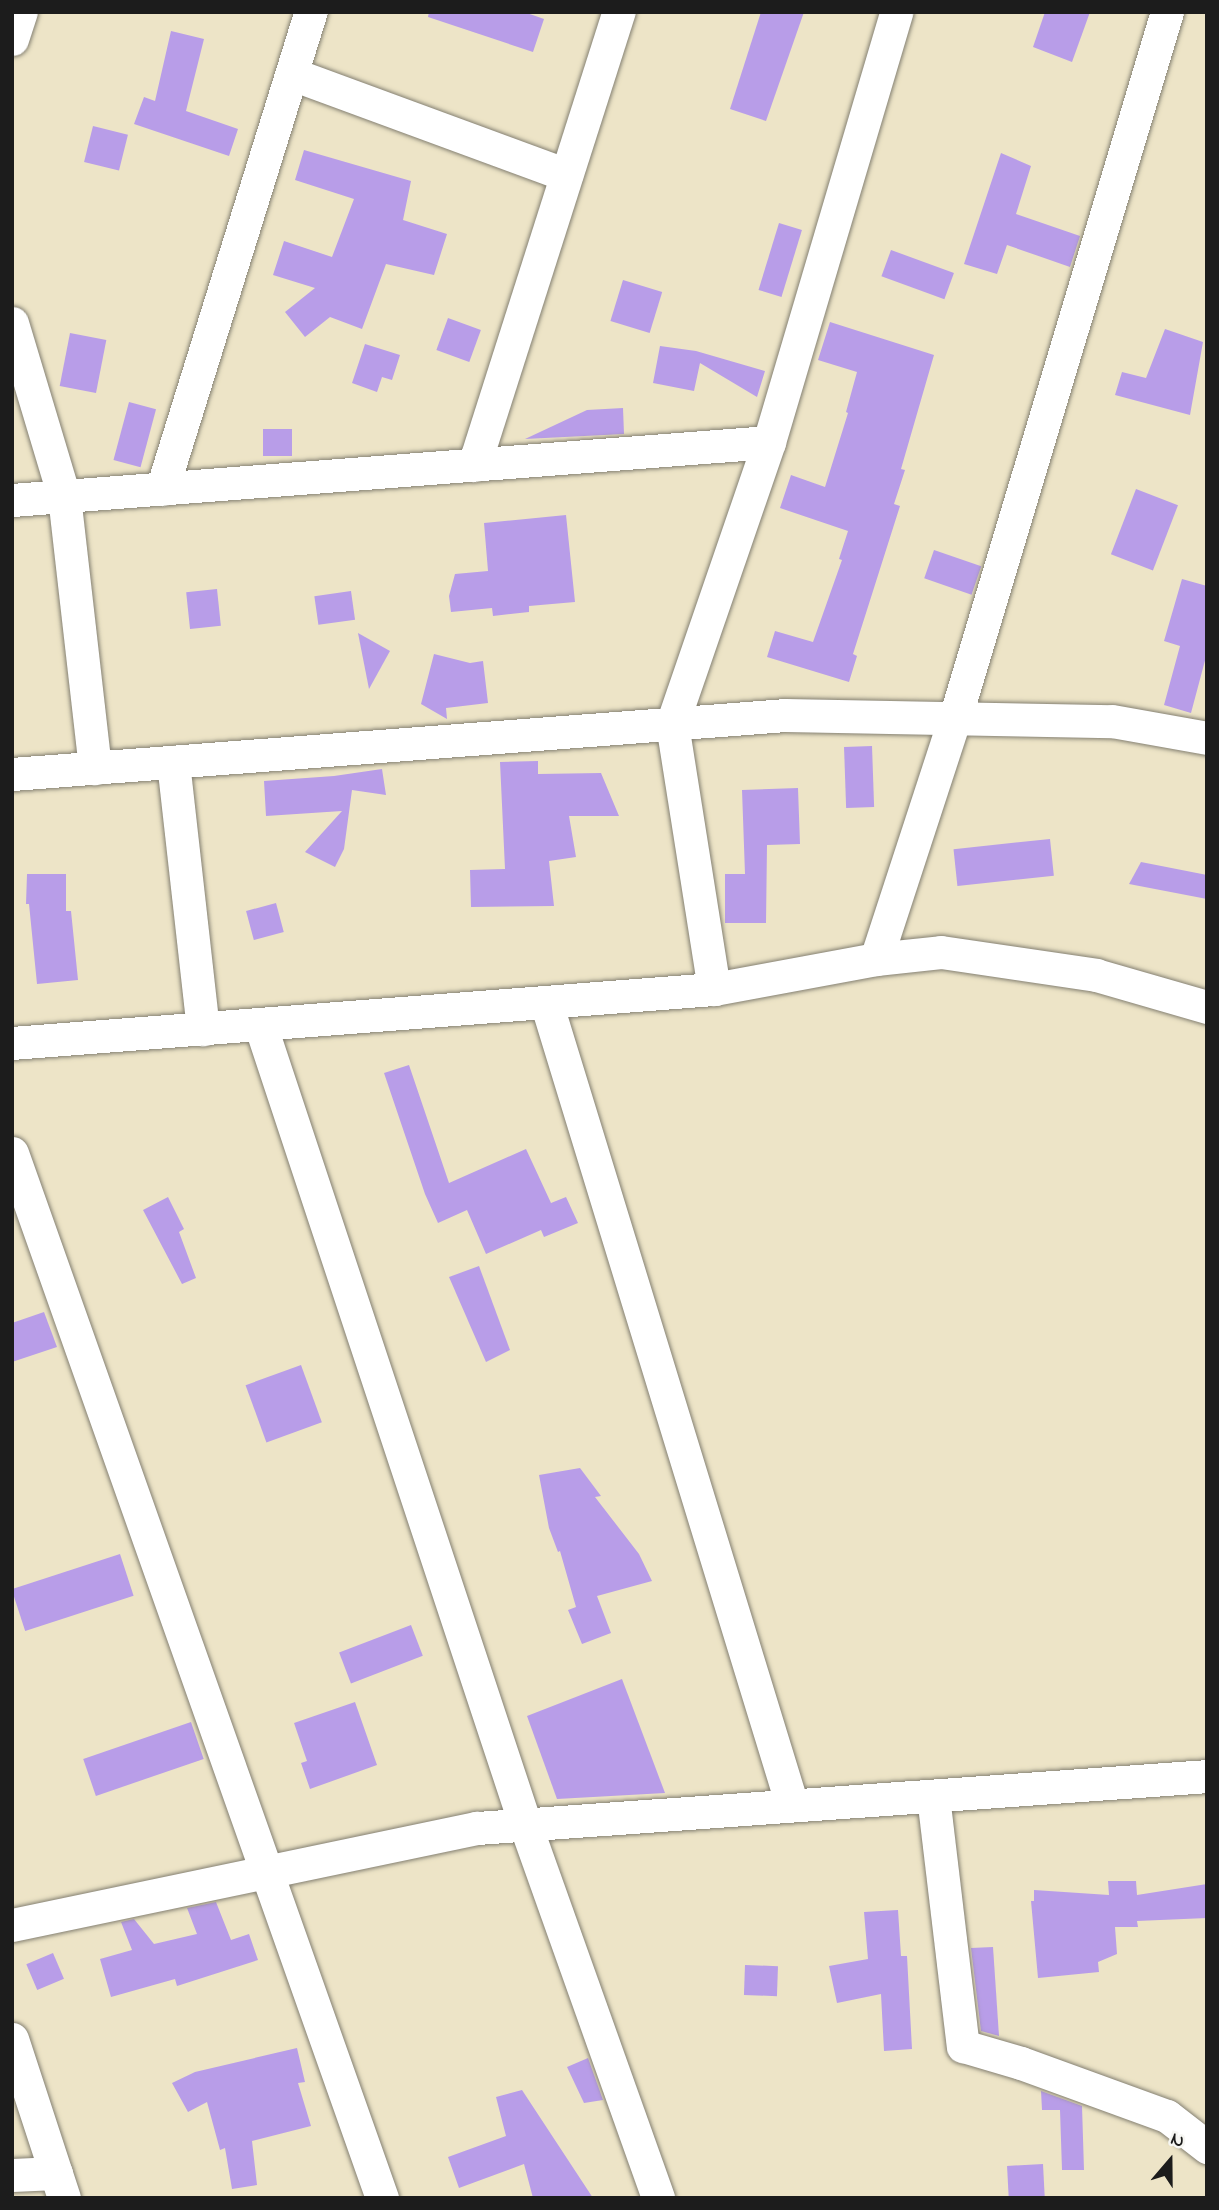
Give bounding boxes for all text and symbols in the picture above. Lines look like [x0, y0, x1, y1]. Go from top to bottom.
north arrow [1135, 2126, 1205, 2196]
text: N [1167, 2126, 1188, 2156]

